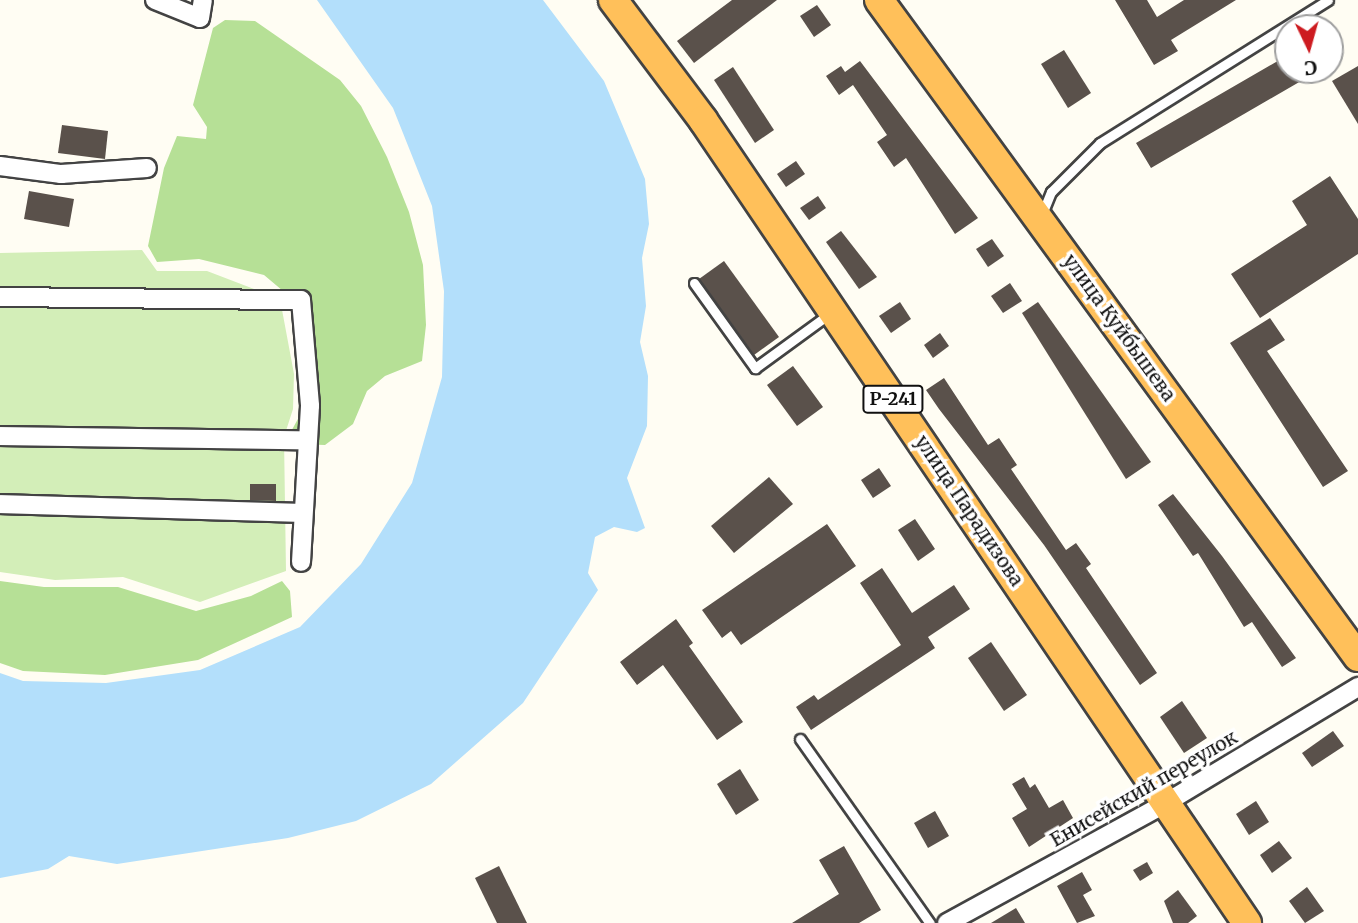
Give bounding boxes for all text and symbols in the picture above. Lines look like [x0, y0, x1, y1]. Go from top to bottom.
north arrow [1274, 14, 1344, 84]
text: С [1303, 55, 1318, 80]
street label: улица Куйбышева [1058, 250, 1180, 406]
road number: Р-241 [862, 384, 924, 414]
street label: улица Парадизова [910, 431, 1028, 591]
street label: Енисейский переулок [1047, 726, 1241, 852]

